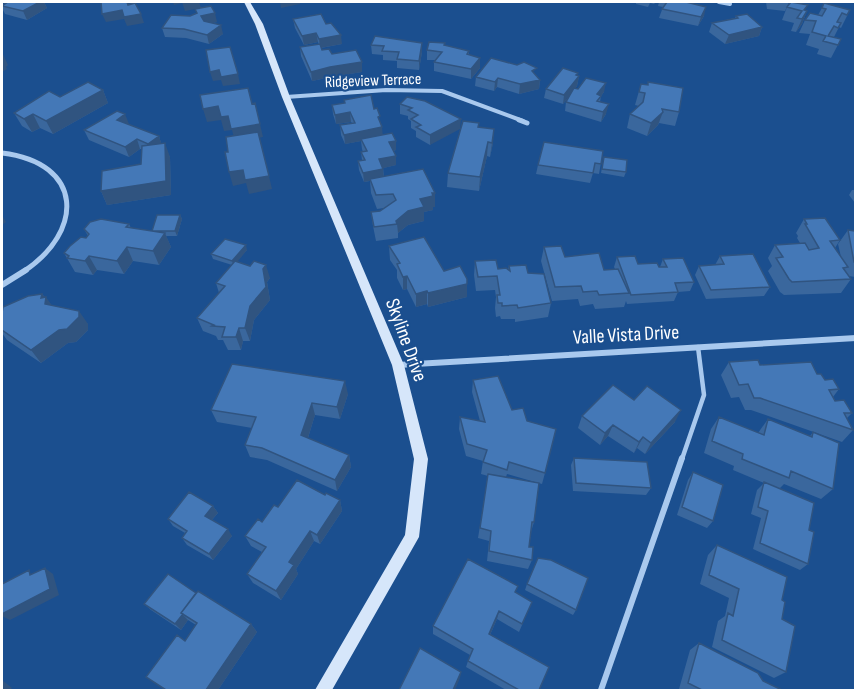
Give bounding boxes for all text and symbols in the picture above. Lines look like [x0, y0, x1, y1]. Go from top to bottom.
street label: Ridgeview Terrace [324, 70, 422, 92]
street label: Skyline Drive [380, 295, 432, 385]
street label: Valle Vista Drive [572, 320, 680, 350]

